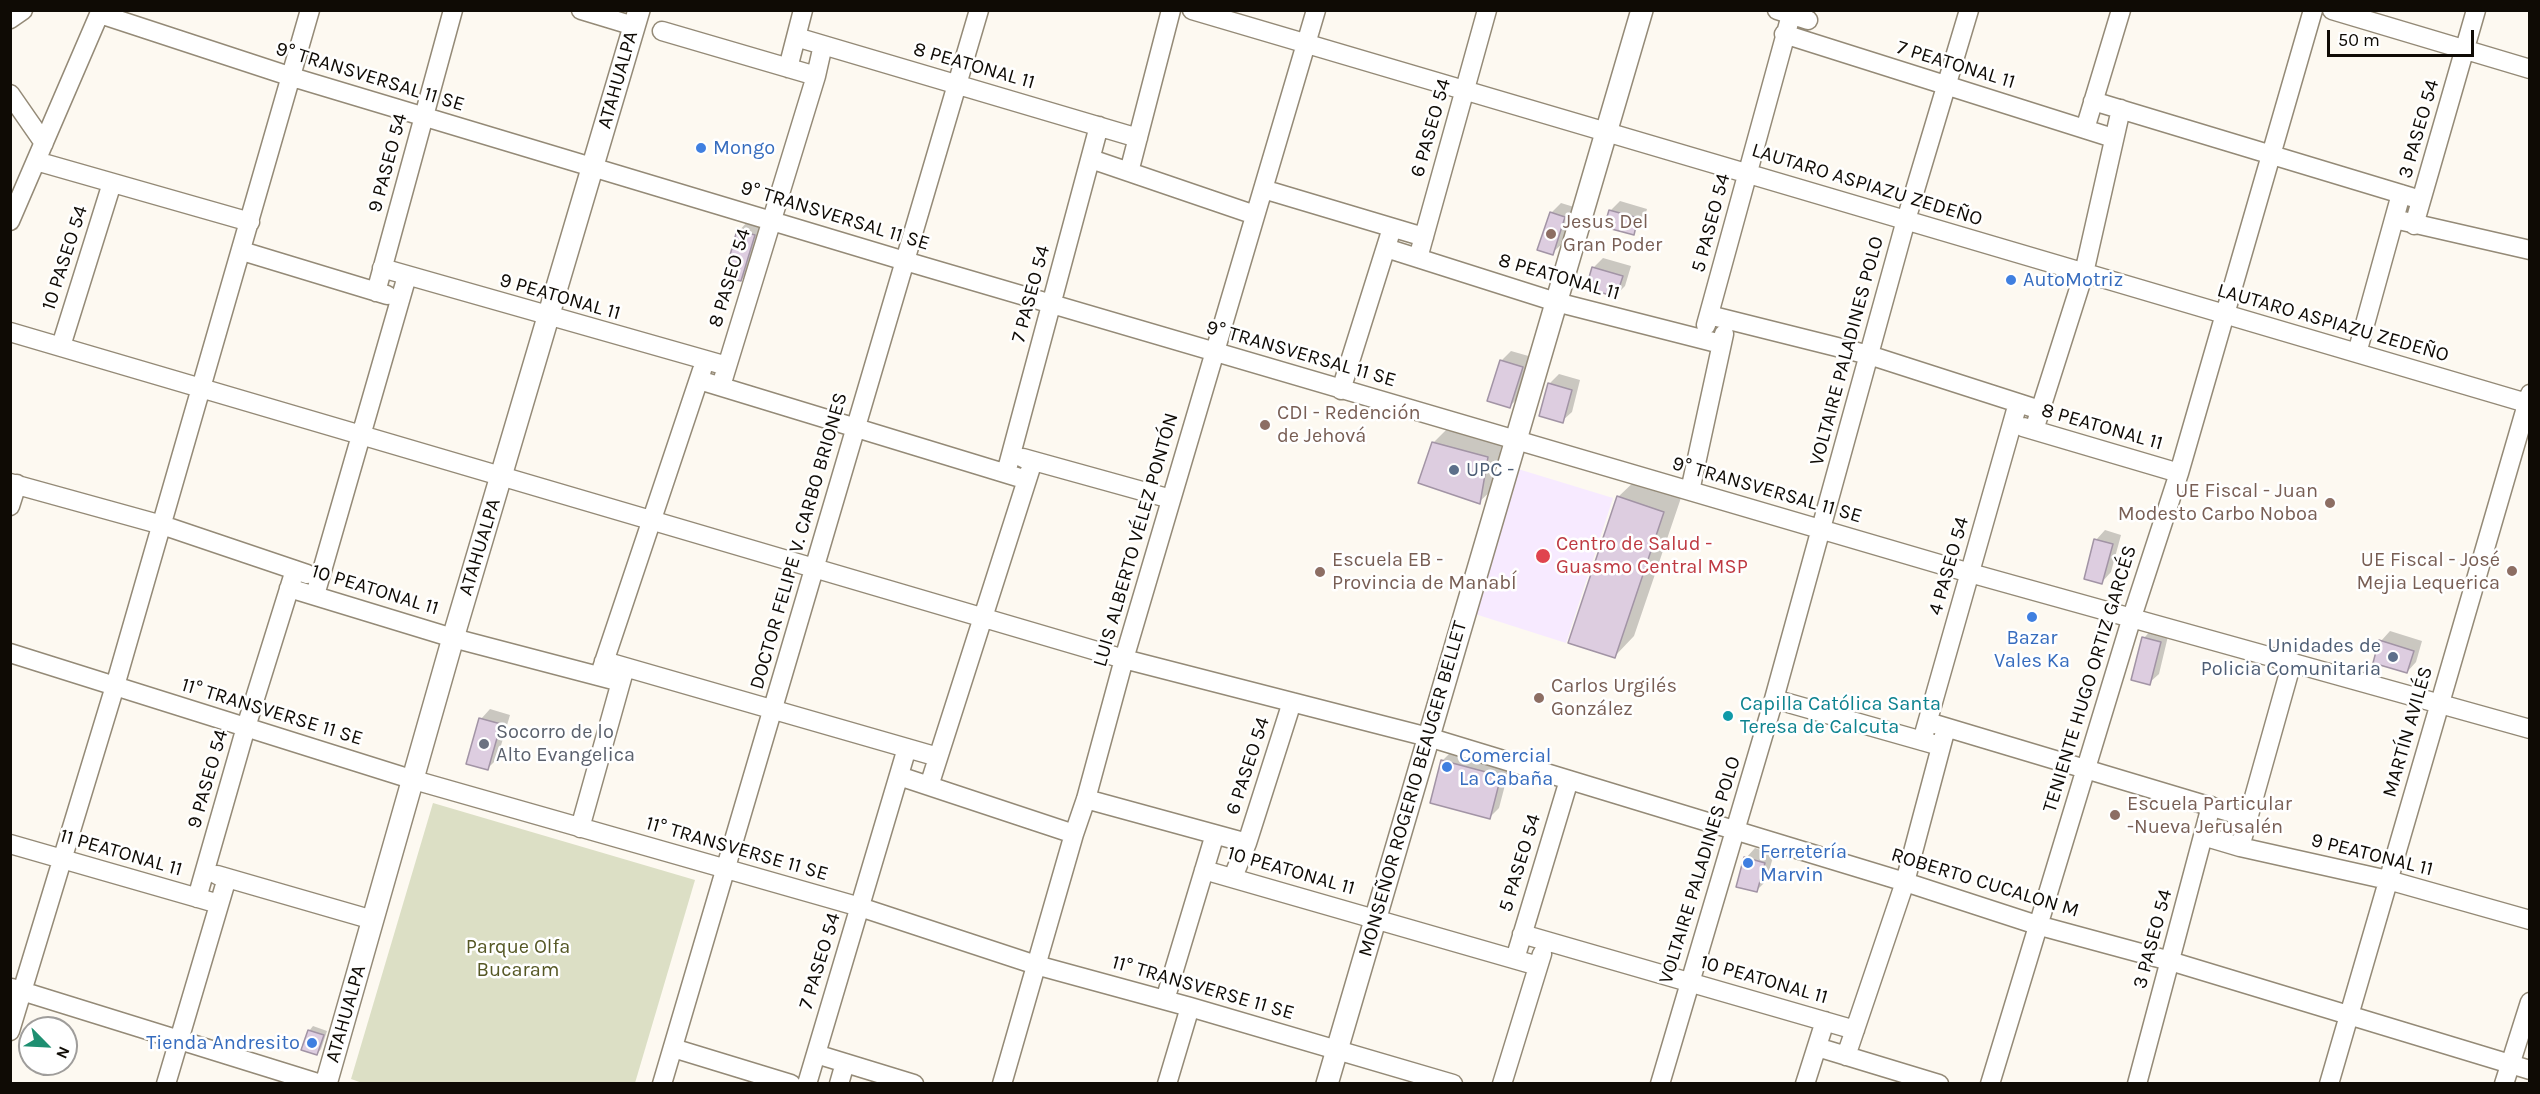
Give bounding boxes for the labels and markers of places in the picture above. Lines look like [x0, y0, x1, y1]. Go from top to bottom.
place label: Mongo [713, 136, 775, 160]
marker: Mongo [694, 141, 708, 155]
place label: Jesus Del Gran Poder [1563, 210, 1662, 257]
marker: Jesus Del Gran Poder [1544, 227, 1558, 241]
place label: AutoMotriz [2023, 268, 2123, 292]
marker: AutoMotriz [2004, 273, 2018, 287]
place label: CDI - Redención de Jehová [1277, 401, 1421, 448]
marker: CDI - Redención de Jehová [1258, 418, 1272, 432]
place label: UPC - [1466, 458, 1514, 482]
marker: UPC - [1447, 463, 1461, 477]
place label: UE Fiscal - Juan Modesto Carbo Noboa [2118, 479, 2318, 526]
marker: UE Fiscal - Juan Modesto Carbo Noboa [2323, 496, 2337, 510]
place label: Centro de Salud - Guasmo Central MSP [1556, 532, 1748, 579]
marker: Centro de Salud - Guasmo Central MSP [1534, 547, 1552, 565]
place label: Escuela EB - Provincia de ManabÍ [1332, 548, 1517, 595]
place label: UE Fiscal - José Mejia Lequerica [2357, 548, 2500, 595]
marker: UE Fiscal - José Mejia Lequerica [2505, 564, 2519, 578]
marker: Escuela EB - Provincia de ManabÍ [1313, 565, 1327, 579]
marker: Bazar Vales Ka [2025, 610, 2039, 624]
place label: Bazar Vales Ka [1994, 626, 2070, 673]
place label: Unidades de Policia Comunitaria [2201, 634, 2381, 681]
marker: Unidades de Policia Comunitaria [2386, 650, 2400, 664]
place label: Carlos Urgilés González [1551, 674, 1677, 721]
marker: Carlos Urgilés González [1532, 691, 1546, 705]
place label: Capilla Católica Santa Teresa de Calcuta [1740, 692, 1941, 739]
marker: Capilla Católica Santa Teresa de Calcuta [1721, 709, 1735, 723]
place label: Socorro de lo Alto Evangelica [496, 720, 635, 767]
marker: Socorro de lo Alto Evangelica [477, 737, 491, 751]
place label: Comercial La Cabaña [1459, 744, 1553, 791]
marker: Comercial La Cabaña [1440, 760, 1454, 774]
place label: Escuela Particular -Nueva Jerusalén [2127, 792, 2292, 839]
marker: Escuela Particular -Nueva Jerusalén [2108, 808, 2122, 822]
place label: Ferretería Marvin [1760, 840, 1847, 887]
marker: Ferretería Marvin [1741, 856, 1755, 870]
place label: Tienda Andresito [146, 1031, 300, 1055]
marker: Tienda Andresito [305, 1036, 319, 1050]

